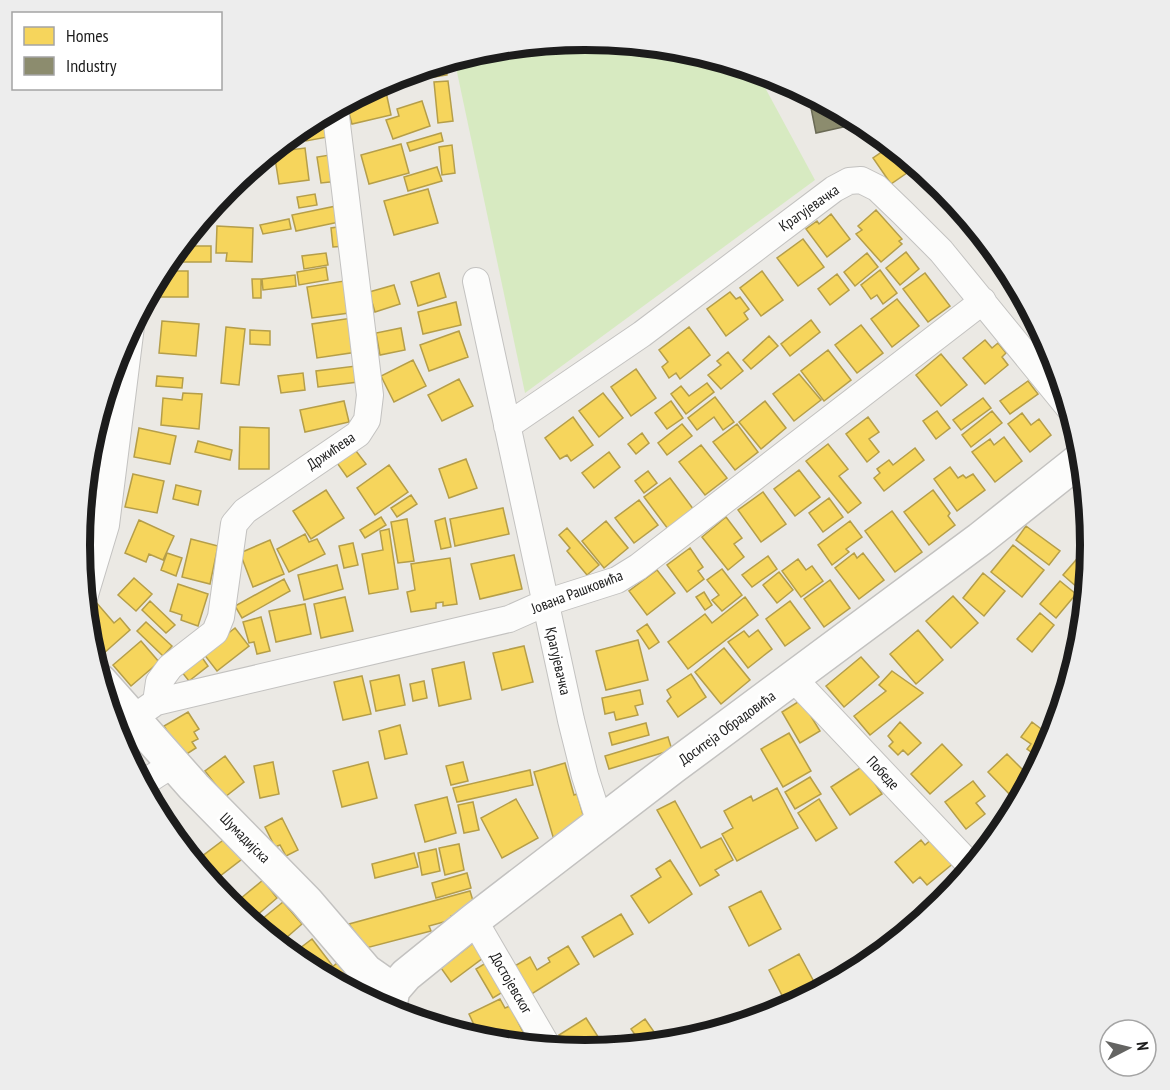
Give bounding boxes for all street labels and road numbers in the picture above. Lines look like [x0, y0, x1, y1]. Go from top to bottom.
street label: Крагујевачка [775, 180, 843, 235]
street label: Држићева [303, 428, 358, 474]
street label: Јована Рашковића [527, 565, 625, 618]
street label: Крагујевачка [541, 625, 576, 697]
street label: Доситеја Обрадовића [675, 686, 779, 769]
street label: Победе [863, 752, 904, 794]
street label: Шумадијска [216, 808, 275, 867]
street label: Достојевског [486, 949, 537, 1017]

